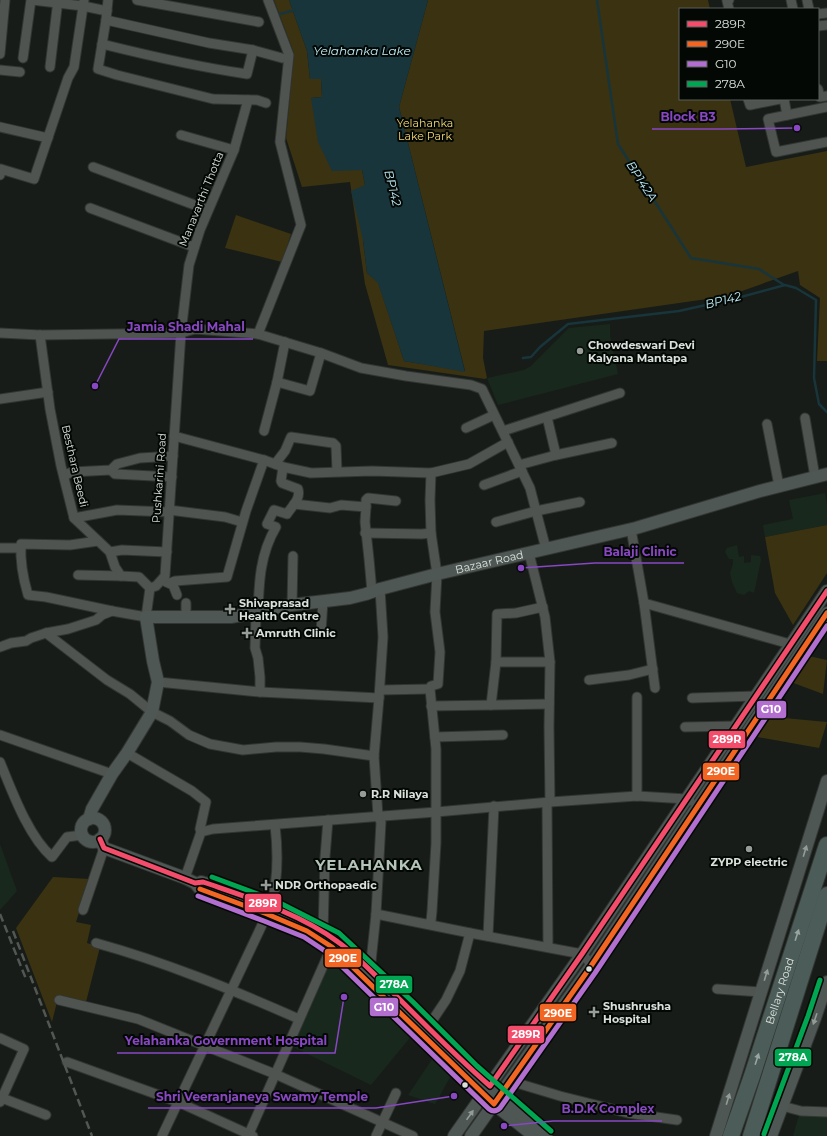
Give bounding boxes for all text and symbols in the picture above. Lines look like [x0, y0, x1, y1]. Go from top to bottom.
legend [679, 8, 819, 100]
text: 289R [715, 16, 746, 31]
text: 290E [715, 36, 745, 51]
water label: Yelahanka Lake [313, 43, 411, 58]
text: G10 [715, 56, 737, 71]
text: 278A [715, 76, 745, 91]
callout: Block B3 [652, 105, 723, 129]
text: Block B3 [660, 109, 716, 124]
park label: Yelahanka Lake Park [397, 116, 453, 143]
street label: Manavarthi Thotta [176, 150, 226, 248]
water label: BP142A [623, 158, 661, 204]
water label: BP142 [381, 168, 405, 208]
water label: BP142 [703, 288, 743, 312]
callout: Jamia Shadi Mahal [119, 315, 253, 339]
text: Jamia Shadi Mahal [126, 319, 245, 334]
place label: Chowdeswari Devi Kalyana Mantapa [588, 338, 695, 365]
marker: Chowdeswari Devi Kalyana Mantapa [575, 346, 585, 356]
street label: Besthara Beedi [59, 423, 91, 509]
street label: Pushkarini Road [149, 432, 169, 524]
callout: Balaji Clinic [595, 539, 684, 563]
text: Balaji Clinic [603, 544, 677, 559]
street label: Bazaar Road [454, 547, 525, 577]
place label: Shivaprasad Health Centre [239, 596, 319, 623]
marker: Shivaprasad Health Centre [224, 603, 236, 615]
place label: Amruth Clinic [255, 626, 336, 640]
marker: Amruth Clinic [241, 627, 253, 639]
line badge: G10 [756, 700, 787, 719]
text: G10 [761, 702, 782, 716]
line badge: 289R [708, 730, 746, 749]
text: 289R [713, 732, 741, 746]
line badge: 290E [702, 762, 740, 781]
text: 290E [707, 764, 735, 778]
place label: R.R Nilaya [371, 787, 429, 801]
marker: R.R Nilaya [358, 789, 368, 799]
marker: ZYPP electric [744, 844, 754, 854]
one-way arrow [802, 844, 808, 856]
district label: YELAHANKA [314, 855, 423, 874]
place label: ZYPP electric [711, 855, 788, 869]
place label: NDR Orthopaedic [275, 878, 377, 892]
marker: NDR Orthopaedic [260, 879, 272, 891]
line badge: 289R [244, 893, 282, 913]
text: 289R [249, 896, 277, 910]
one-way arrow [794, 929, 800, 941]
line badge: 290E [324, 948, 362, 968]
text: 290E [329, 951, 357, 965]
street label: Bellary Road [762, 956, 797, 1026]
unlabelled marker [584, 964, 594, 974]
one-way arrow [763, 968, 769, 980]
line badge: 278A [375, 975, 413, 994]
text: 278A [380, 977, 409, 991]
line badge: G10 [369, 997, 399, 1017]
place label: Shushrusha Hospital [603, 999, 671, 1026]
text: G10 [374, 1000, 395, 1014]
line badge: 290E [539, 1003, 577, 1022]
text: 290E [544, 1006, 572, 1020]
marker: Shushrusha Hospital [588, 1006, 600, 1018]
one-way arrow [811, 1013, 817, 1025]
line badge: 289R [507, 1025, 545, 1044]
text: 289R [512, 1027, 540, 1041]
callout: Yelahanka Government Hospital [117, 1029, 335, 1053]
text: Yelahanka Government Hospital [124, 1033, 327, 1048]
line badge: 278A [774, 1048, 812, 1067]
text: 278A [779, 1050, 808, 1064]
one-way arrow [754, 1053, 760, 1065]
unlabelled marker [460, 1080, 470, 1090]
callout: Shri Veeranjaneya Swamy Temple [148, 1084, 376, 1108]
text: Shri Veeranjaneya Swamy Temple [156, 1089, 368, 1104]
one-way arrow [725, 1093, 731, 1105]
callout: B.D.K Complex [553, 1097, 662, 1121]
text: B.D.K Complex [562, 1101, 655, 1116]
one-way arrow [466, 1110, 474, 1120]

